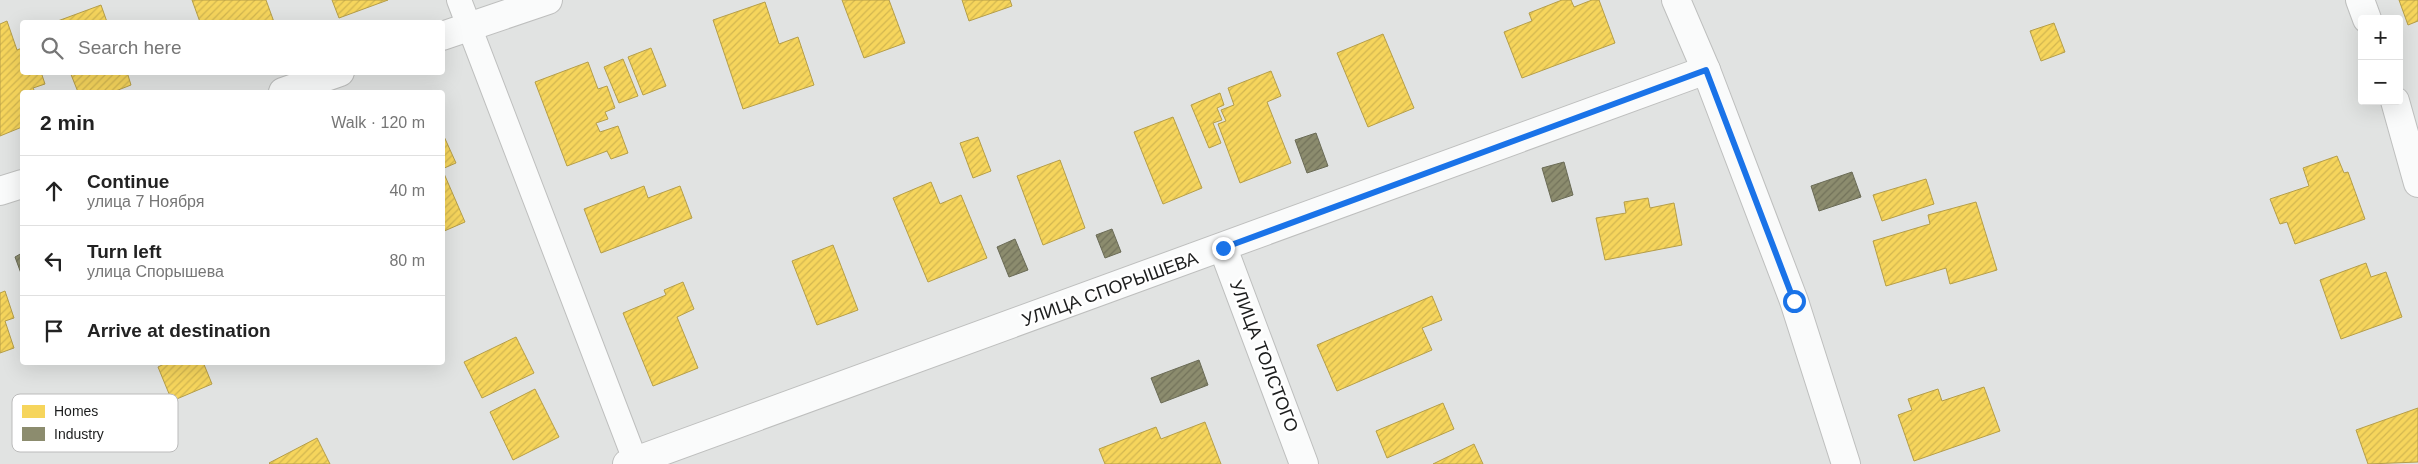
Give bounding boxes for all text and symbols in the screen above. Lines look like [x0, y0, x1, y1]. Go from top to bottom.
map controls [2358, 15, 2403, 105]
button: + [2358, 15, 2403, 60]
search box [20, 20, 445, 75]
icon: search [38, 34, 66, 62]
text: Search here [78, 37, 182, 58]
button: − [2358, 60, 2403, 105]
text: 2 min [40, 111, 95, 134]
text: Walk · 120 m [331, 114, 425, 131]
text: Continue [87, 171, 169, 192]
icon: ahead [40, 177, 68, 205]
text: 40 m [389, 182, 425, 199]
text: улица 7 Ноября [87, 193, 204, 210]
route end [1212, 237, 1235, 260]
text: Turn left [87, 241, 162, 262]
icon: left [40, 247, 68, 275]
street label: УЛИЦА СПОРЫШЕВА [1019, 248, 1201, 330]
text: 80 m [389, 252, 425, 269]
text: улица Спорышева [87, 263, 224, 280]
street label: УЛИЦА ТОЛСТОГО [1226, 277, 1302, 435]
route start [1783, 290, 1806, 313]
icon: arrive [40, 317, 68, 345]
text: Arrive at destination [87, 320, 271, 341]
legend [12, 394, 178, 452]
text: Homes [54, 403, 98, 419]
text: Industry [54, 426, 104, 442]

